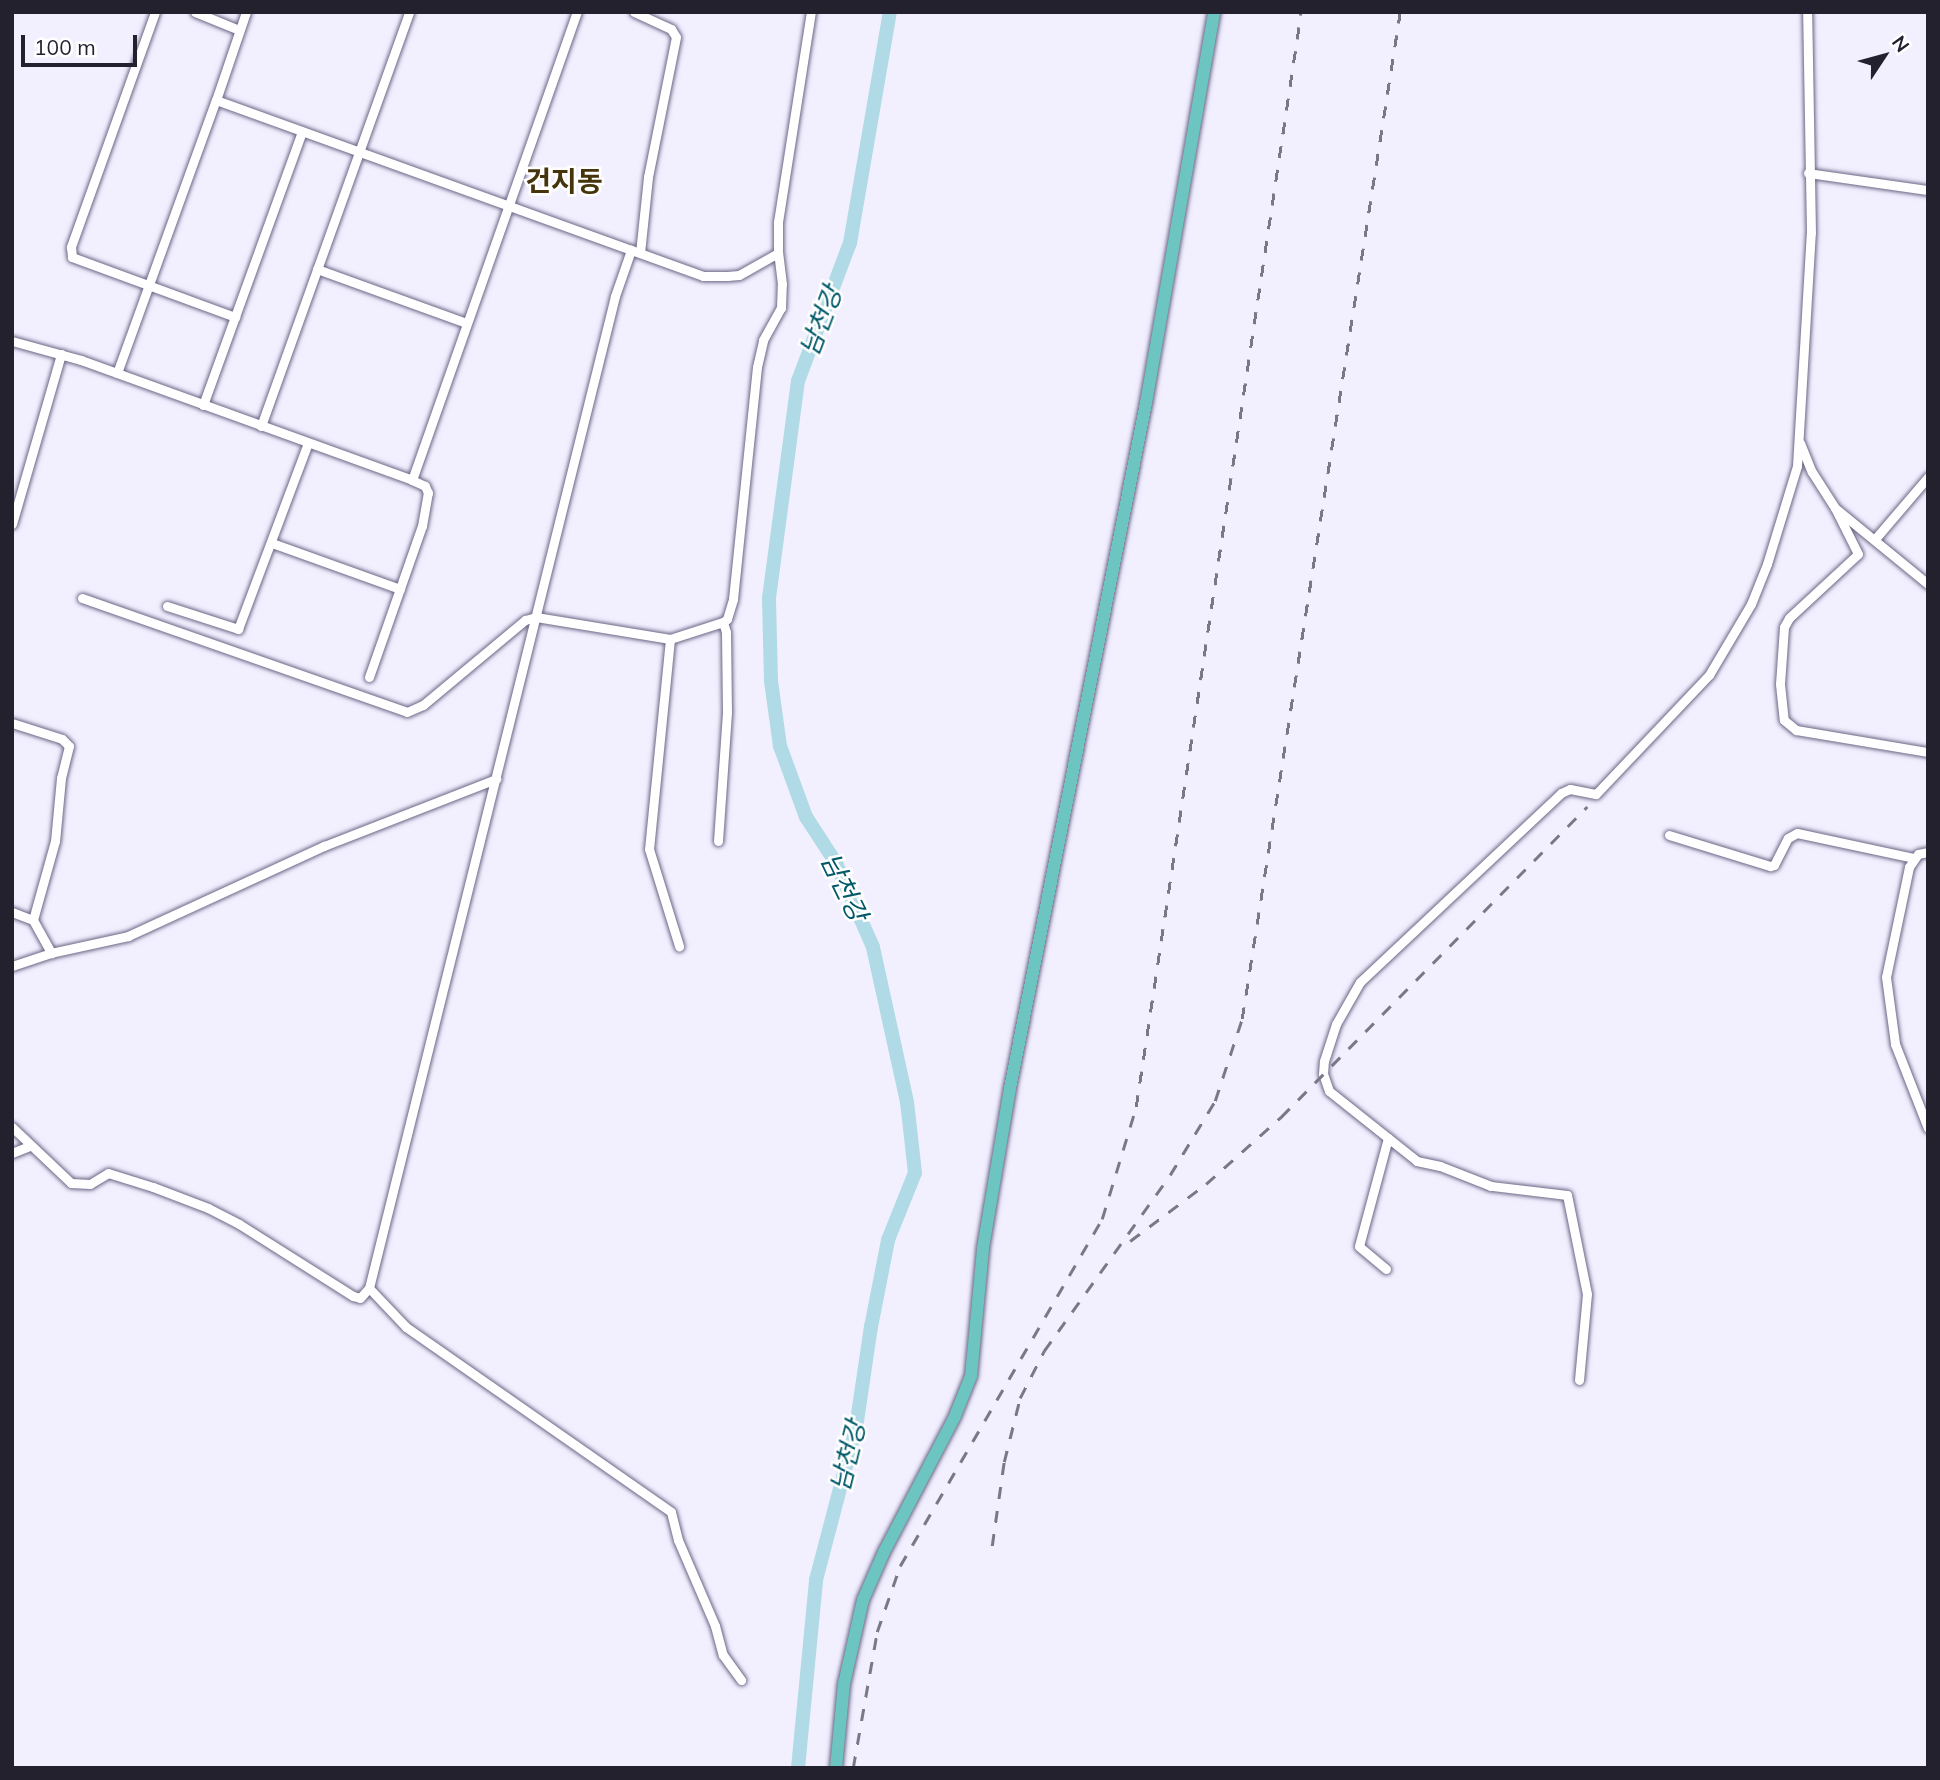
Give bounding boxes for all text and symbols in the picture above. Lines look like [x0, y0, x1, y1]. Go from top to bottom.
scale bar [24, 21, 140, 65]
north arrow [1849, 21, 1919, 91]
text: N [1887, 31, 1915, 57]
text: 100 m [34, 34, 96, 60]
district label: 건지동 [525, 164, 603, 198]
water label: 남천강 [794, 282, 848, 360]
water label: 남천강 [814, 848, 874, 926]
water label: 남천강 [824, 1417, 872, 1495]

